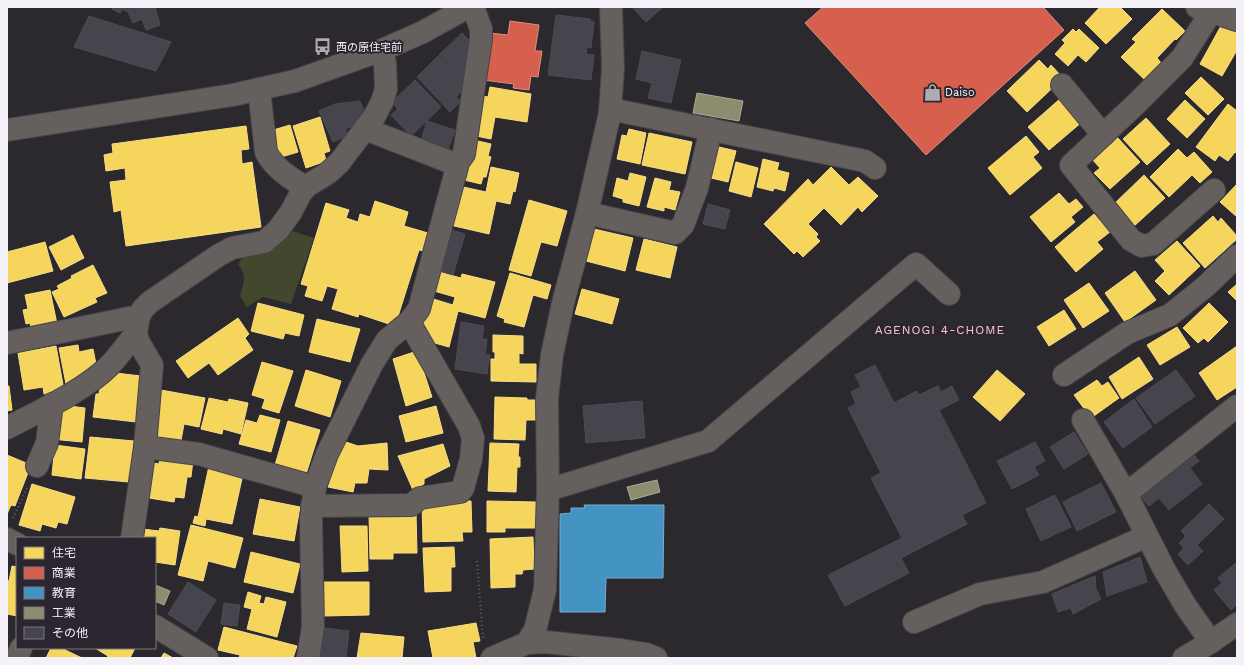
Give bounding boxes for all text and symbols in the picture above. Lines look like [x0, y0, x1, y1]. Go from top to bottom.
bus stop icon: 西の原住宅前 [313, 37, 333, 57]
place label: 西の原住宅前 [336, 41, 402, 54]
shop icon: Daiso [922, 82, 942, 102]
place label: Daiso [945, 86, 974, 99]
district label: AGENOGI 4-CHOME [875, 323, 1005, 337]
legend [16, 537, 156, 649]
text: 住宅 [52, 546, 76, 560]
text: 商業 [52, 566, 76, 580]
text: 教育 [52, 586, 76, 600]
text: 工業 [52, 606, 76, 620]
text: その他 [52, 626, 88, 640]

